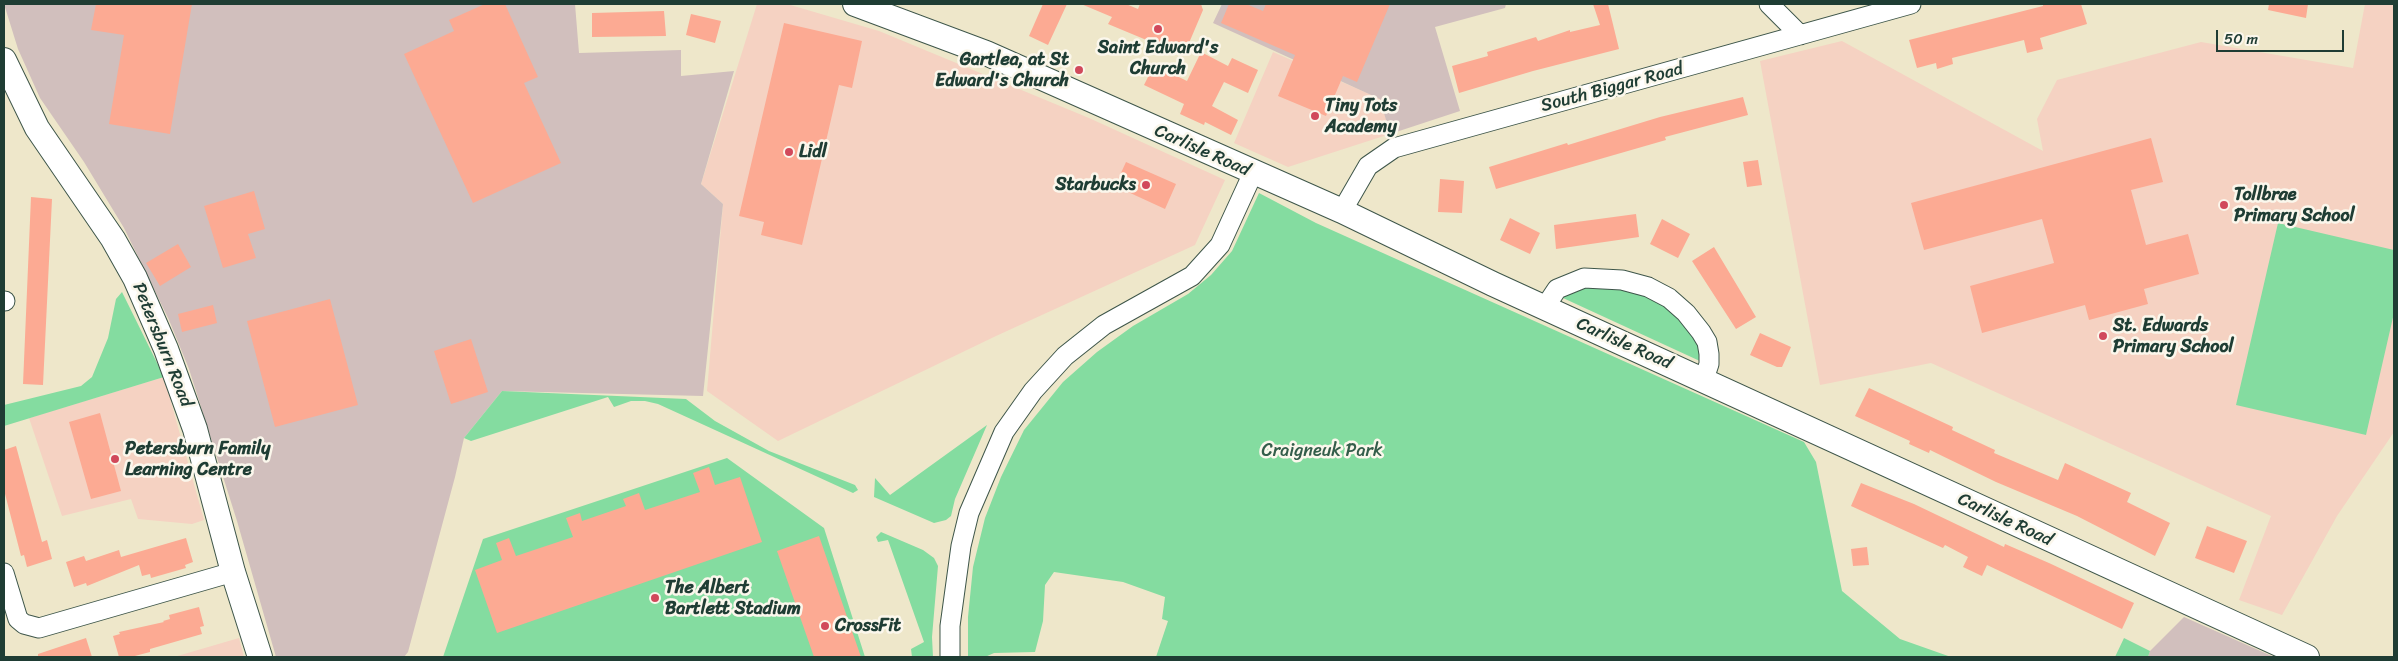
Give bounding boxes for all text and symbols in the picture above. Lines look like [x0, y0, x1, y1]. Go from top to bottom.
scale bar [2218, 20, 2346, 52]
marker: Saint Edward's Church [1152, 23, 1164, 35]
text: 50 m [2224, 26, 2258, 52]
place label: Saint Edward's Church [1098, 37, 1218, 80]
place label: Gartlea, at St Edward's Church [935, 49, 1069, 92]
street label: South Biggar Road [1539, 59, 1685, 117]
marker: Gartlea, at St Edward's Church [1073, 64, 1085, 76]
place label: Tiny Tots Academy [1325, 95, 1397, 138]
marker: Tiny Tots Academy [1309, 110, 1321, 122]
street label: Carlisle Road [1151, 120, 1253, 182]
place label: Lidl [799, 141, 827, 163]
marker: Lidl [783, 146, 795, 158]
place label: Starbucks [1055, 174, 1136, 196]
marker: Starbucks [1140, 179, 1152, 191]
place label: Tollbrae Primary School [2234, 184, 2355, 226]
marker: Tollbrae Primary School [2218, 199, 2230, 211]
street label: Petersburn Road [127, 280, 197, 410]
street label: Carlisle Road [1573, 313, 1675, 375]
place label: St. Edwards Primary School [2113, 315, 2234, 358]
marker: St. Edwards Primary School [2097, 330, 2109, 342]
place label: Petersburn Family Learning Centre [125, 438, 270, 480]
park label: Craigneuk Park [1262, 440, 1382, 462]
marker: Petersburn Family Learning Centre [109, 453, 121, 465]
street label: Carlisle Road [1954, 489, 2056, 551]
place label: The Albert Bartlett Stadium [665, 577, 801, 620]
marker: The Albert Bartlett Stadium [649, 592, 661, 604]
place label: CrossFit [835, 615, 901, 637]
marker: CrossFit [819, 620, 831, 632]

